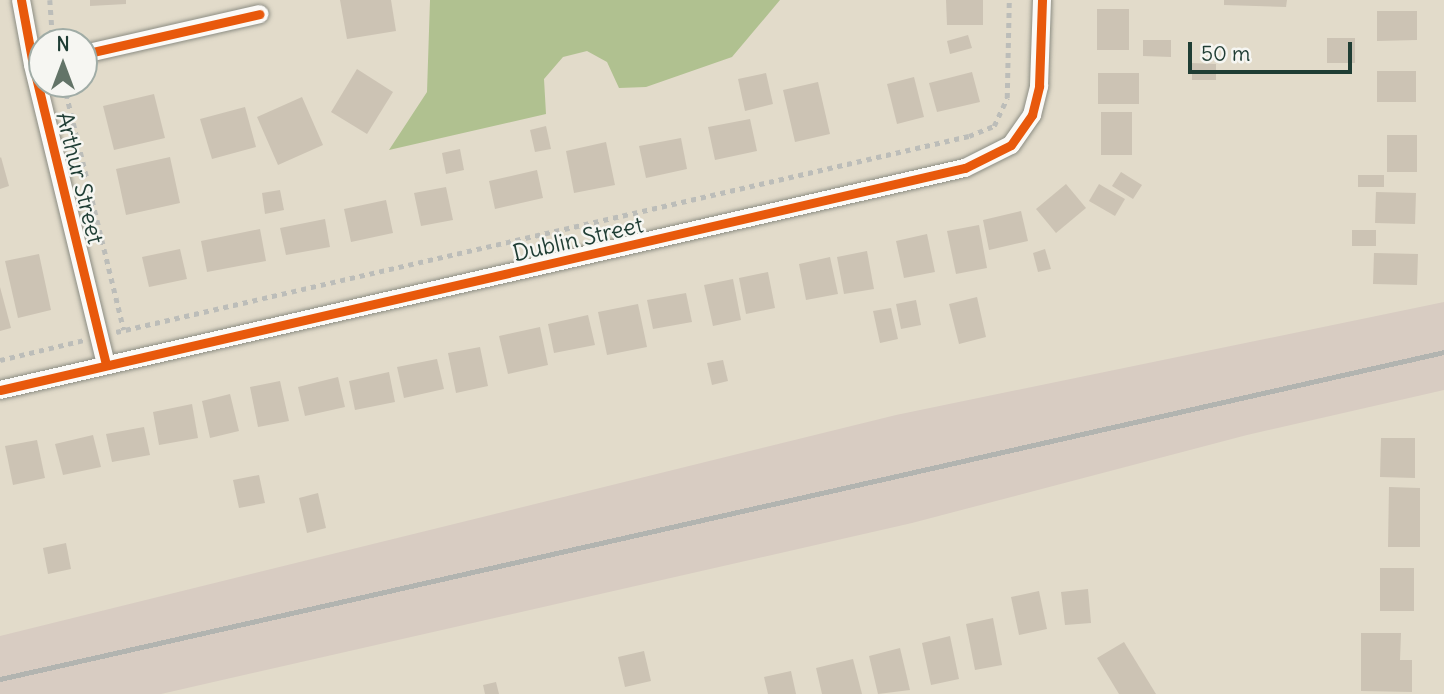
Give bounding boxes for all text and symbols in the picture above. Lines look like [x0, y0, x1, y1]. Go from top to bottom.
north arrow [28, 28, 98, 98]
scale bar [1192, 28, 1356, 72]
text: N [56, 32, 70, 56]
text: 50 m [1201, 40, 1250, 67]
street label: Arthur Street [50, 109, 110, 247]
street label: Dublin Street [510, 211, 646, 267]

